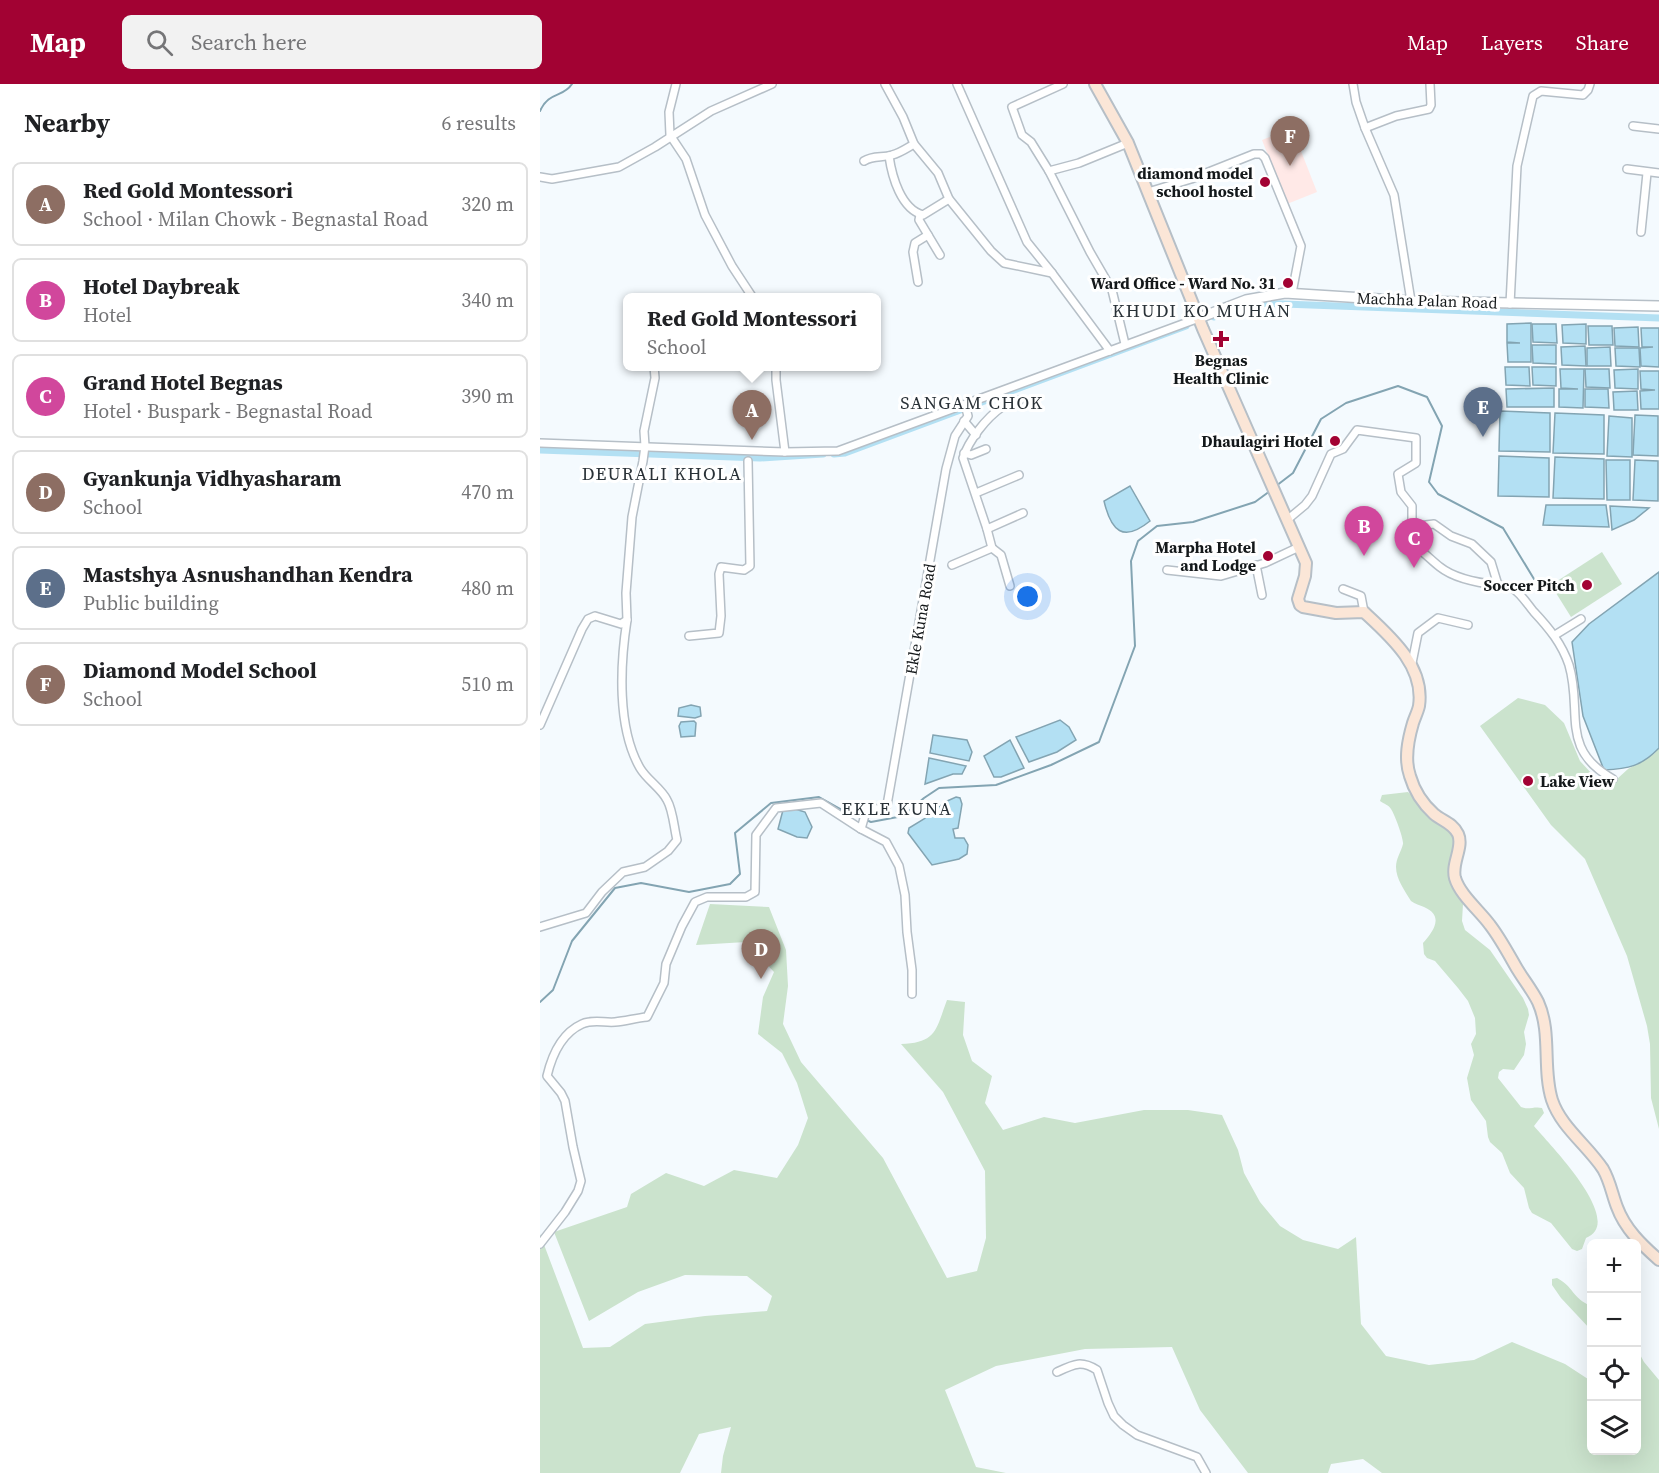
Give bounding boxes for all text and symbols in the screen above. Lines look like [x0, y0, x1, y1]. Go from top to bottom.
search box [122, 15, 542, 69]
text: Map [30, 23, 86, 61]
icon: search [143, 26, 176, 59]
text: Search here [191, 27, 307, 57]
text: Map [1407, 28, 1448, 57]
text: Layers [1481, 28, 1543, 57]
text: Share [1576, 28, 1629, 57]
text: Nearby [24, 105, 110, 141]
text: 6 results [441, 109, 516, 137]
pin: F [1270, 116, 1310, 166]
place label: diamond model school hostel [1137, 162, 1253, 202]
text: Red Gold Montessori [83, 175, 293, 205]
marker: diamond model school hostel [1258, 175, 1272, 189]
text: A [39, 190, 52, 218]
text: 320 m [461, 190, 514, 218]
text: School · Milan Chowk - Begnastal Road [83, 205, 428, 233]
text: Hotel Daybreak [83, 271, 240, 301]
place label: Ward Office - Ward No. 31 [1090, 272, 1276, 294]
marker: Ward Office - Ward No. 31 [1281, 276, 1295, 290]
text: B [39, 286, 52, 314]
text: 340 m [461, 286, 514, 314]
street label: Machha Palan Road [1356, 287, 1498, 313]
popup [623, 293, 881, 371]
district label: KHUDI KO MUHAN [1112, 298, 1292, 323]
text: Hotel [83, 301, 132, 329]
text: Red Gold Montessori [647, 303, 857, 333]
marker: Begnas Health Clinic [1212, 330, 1230, 348]
text: School [647, 333, 707, 361]
place label: Begnas Health Clinic [1173, 349, 1269, 389]
text: Grand Hotel Begnas [83, 367, 283, 397]
text: C [39, 382, 52, 410]
text: 390 m [461, 382, 514, 410]
pin: E [1464, 388, 1502, 437]
pin: A [732, 390, 772, 440]
district label: SANGAM CHOK [900, 390, 1044, 415]
text: Hotel · Buspark - Begnastal Road [83, 397, 372, 425]
place label: Dhaulagiri Hotel [1201, 430, 1323, 452]
marker: Dhaulagiri Hotel [1328, 434, 1342, 448]
district label: DEURALI KHOLA [582, 461, 742, 486]
text: Gyankunja Vidhyasharam [83, 463, 342, 493]
text: D [38, 478, 53, 506]
text: 470 m [461, 478, 514, 506]
text: School [83, 493, 143, 521]
pin: B [1344, 506, 1384, 556]
pin: C [1394, 518, 1434, 568]
place label: Marpha Hotel and Lodge [1155, 536, 1256, 576]
marker: Marpha Hotel and Lodge [1261, 549, 1275, 563]
text: Mastshya Asnushandhan Kendra [83, 559, 413, 589]
street label: Ekle Kuna Road [899, 562, 941, 676]
text: E [40, 574, 51, 602]
text: 480 m [461, 574, 514, 602]
place label: Soccer Pitch [1484, 574, 1575, 596]
marker: Soccer Pitch [1580, 578, 1594, 592]
your location [1013, 582, 1042, 611]
text: Public building [83, 589, 219, 617]
text: Diamond Model School [83, 655, 317, 685]
text: F [40, 670, 51, 698]
text: 510 m [461, 670, 514, 698]
text: School [83, 685, 143, 713]
place label: Lake View [1540, 770, 1615, 792]
marker: Lake View [1521, 774, 1535, 788]
district label: EKLE KUNA [842, 796, 952, 821]
pin: D [742, 930, 780, 979]
map controls [1587, 1239, 1641, 1455]
button: + [1587, 1239, 1641, 1293]
button: − [1587, 1293, 1641, 1347]
button: locate [1587, 1347, 1641, 1401]
button: layers [1587, 1401, 1641, 1455]

